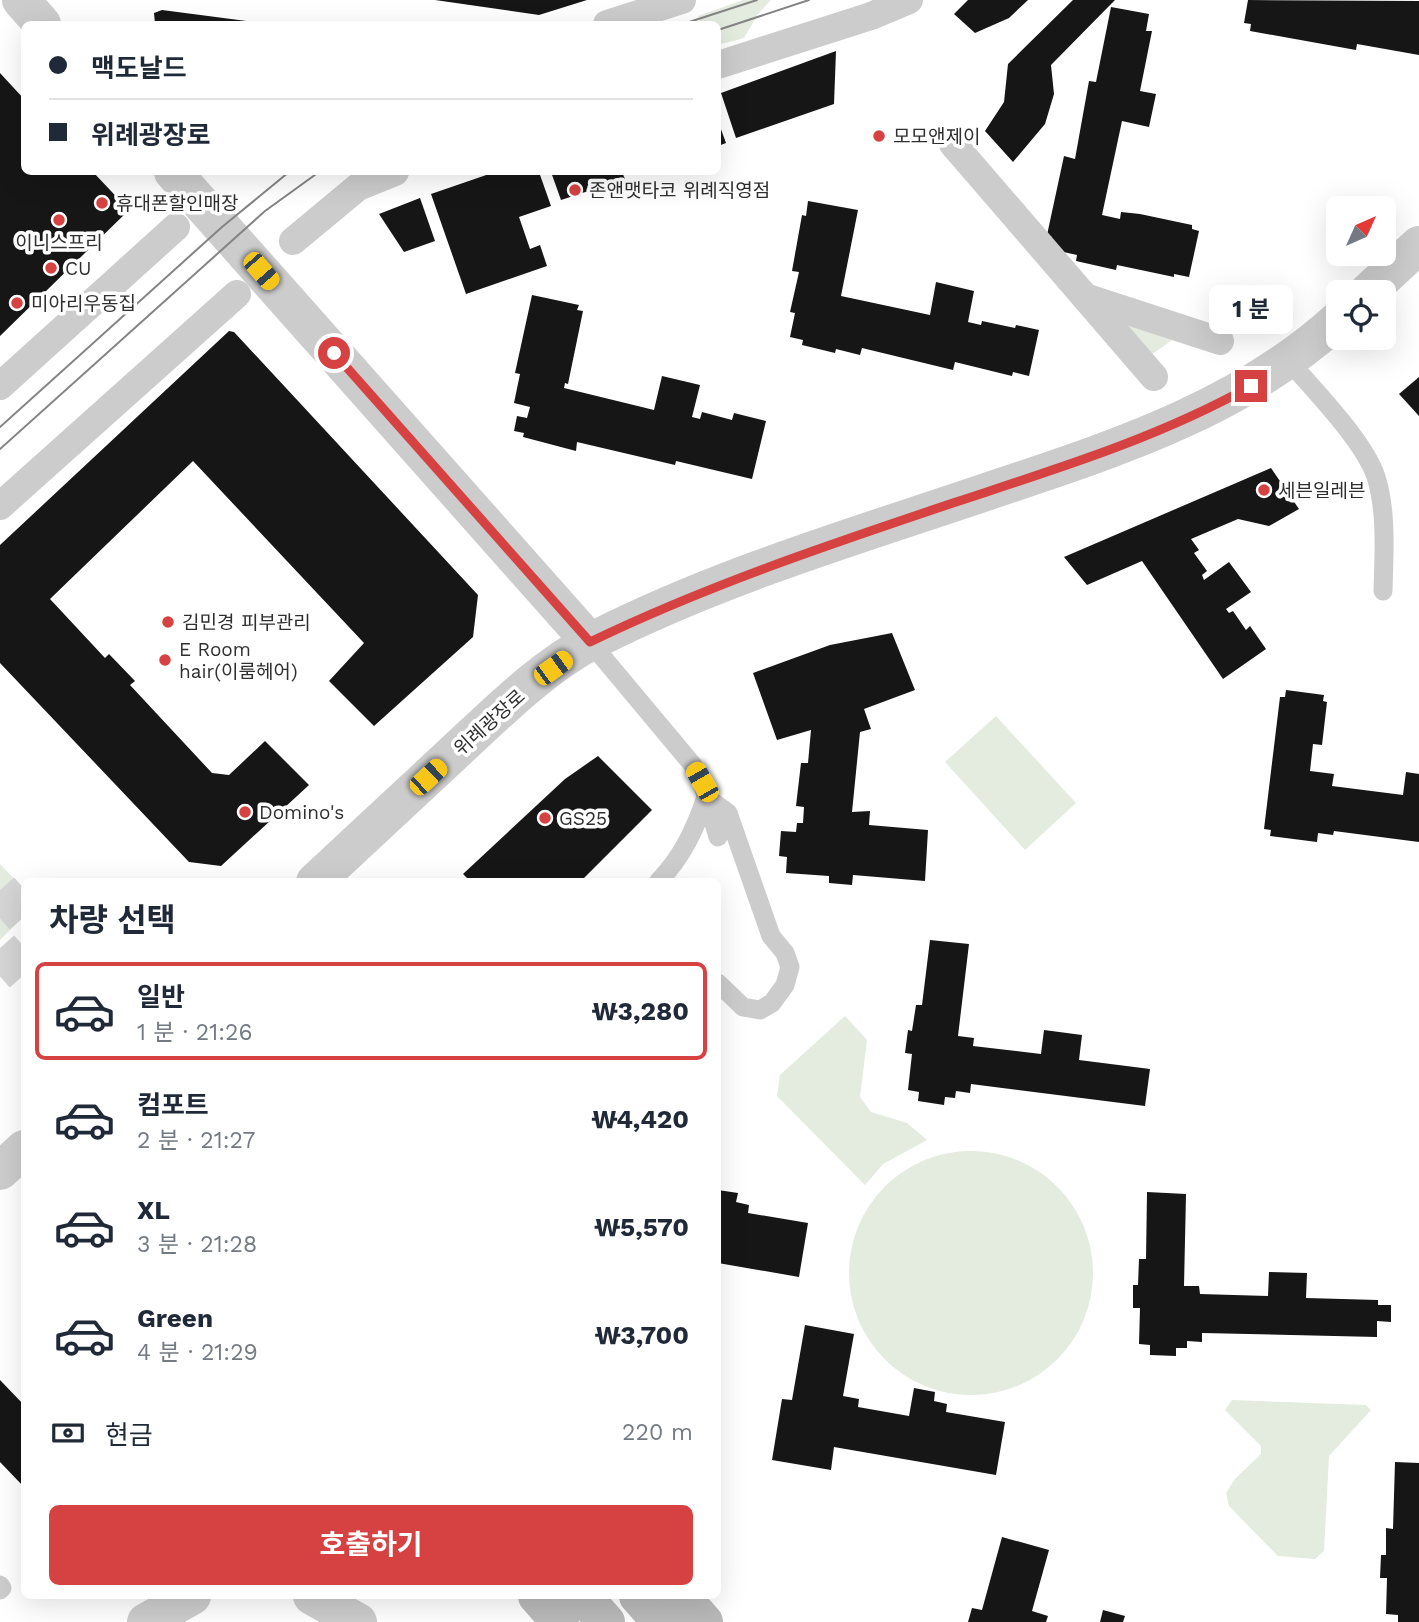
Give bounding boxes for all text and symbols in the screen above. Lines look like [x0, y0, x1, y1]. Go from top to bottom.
text: 맥도날드 [91, 53, 187, 83]
text: 위례광장로 [91, 120, 211, 150]
place label: 모모앤제이 [893, 125, 980, 148]
marker: 모모앤제이 [871, 128, 887, 144]
place label: 존앤맷타코 위례직영점 [589, 179, 770, 202]
marker: 존앤맷타코 위례직영점 [567, 182, 583, 198]
place label: 휴대폰할인매장 [116, 192, 238, 215]
marker: 휴대폰할인매장 [94, 195, 110, 211]
north arrow [1326, 196, 1396, 266]
map controls [1326, 196, 1396, 350]
marker: 이니스프리 [51, 212, 67, 228]
place label: 이니스프리 [15, 231, 103, 254]
car [240, 248, 283, 294]
place label: CU [65, 257, 92, 280]
marker: CU [43, 260, 59, 276]
button: locate [1326, 280, 1396, 350]
callout: 1 분 [1209, 284, 1293, 334]
place label: 미아리우동집 [31, 292, 136, 315]
marker: 미아리우동집 [9, 295, 25, 311]
text: 1 분 [1232, 296, 1270, 323]
route start [318, 337, 350, 369]
route end [1235, 370, 1267, 402]
place label: 세븐일레븐 [1278, 479, 1365, 502]
marker: 세븐일레븐 [1256, 482, 1272, 498]
place label: 김민경 피부관리 [182, 611, 311, 634]
marker: 김민경 피부관리 [160, 614, 176, 630]
place label: E Room hair(이룸헤어) [179, 638, 298, 683]
car [530, 647, 577, 689]
marker: E Room hair(이룸헤어) [157, 652, 173, 668]
street label: 위례광장로 [449, 685, 530, 760]
car [406, 755, 451, 799]
car [683, 759, 722, 805]
place label: Domino's [259, 801, 344, 824]
marker: Domino's [237, 804, 253, 820]
place label: GS25 [559, 807, 607, 830]
marker: GS25 [537, 810, 553, 826]
text: 차량 선택 [49, 901, 176, 939]
icon: car [53, 980, 116, 1043]
text: 일반 [137, 982, 185, 1012]
text: ₩3,280 [592, 996, 689, 1026]
text: 1 분 · 21:26 [137, 1019, 252, 1046]
icon: car [53, 1088, 116, 1151]
text: 컴포트 [137, 1090, 209, 1120]
text: ₩4,420 [591, 1104, 689, 1134]
text: 2 분 · 21:27 [137, 1127, 255, 1154]
text: XL [137, 1195, 170, 1225]
icon: car [53, 1196, 116, 1259]
text: ₩5,570 [594, 1212, 689, 1242]
text: 3 분 · 21:28 [137, 1231, 257, 1258]
text: Green [137, 1303, 213, 1333]
icon: car [53, 1304, 116, 1367]
text: ₩3,700 [594, 1320, 689, 1350]
text: 4 분 · 21:29 [137, 1339, 258, 1366]
icon: cash [49, 1414, 87, 1452]
text: 220 m [622, 1419, 693, 1446]
text: 현금 [105, 1420, 153, 1450]
button: 호출하기 [49, 1505, 693, 1585]

